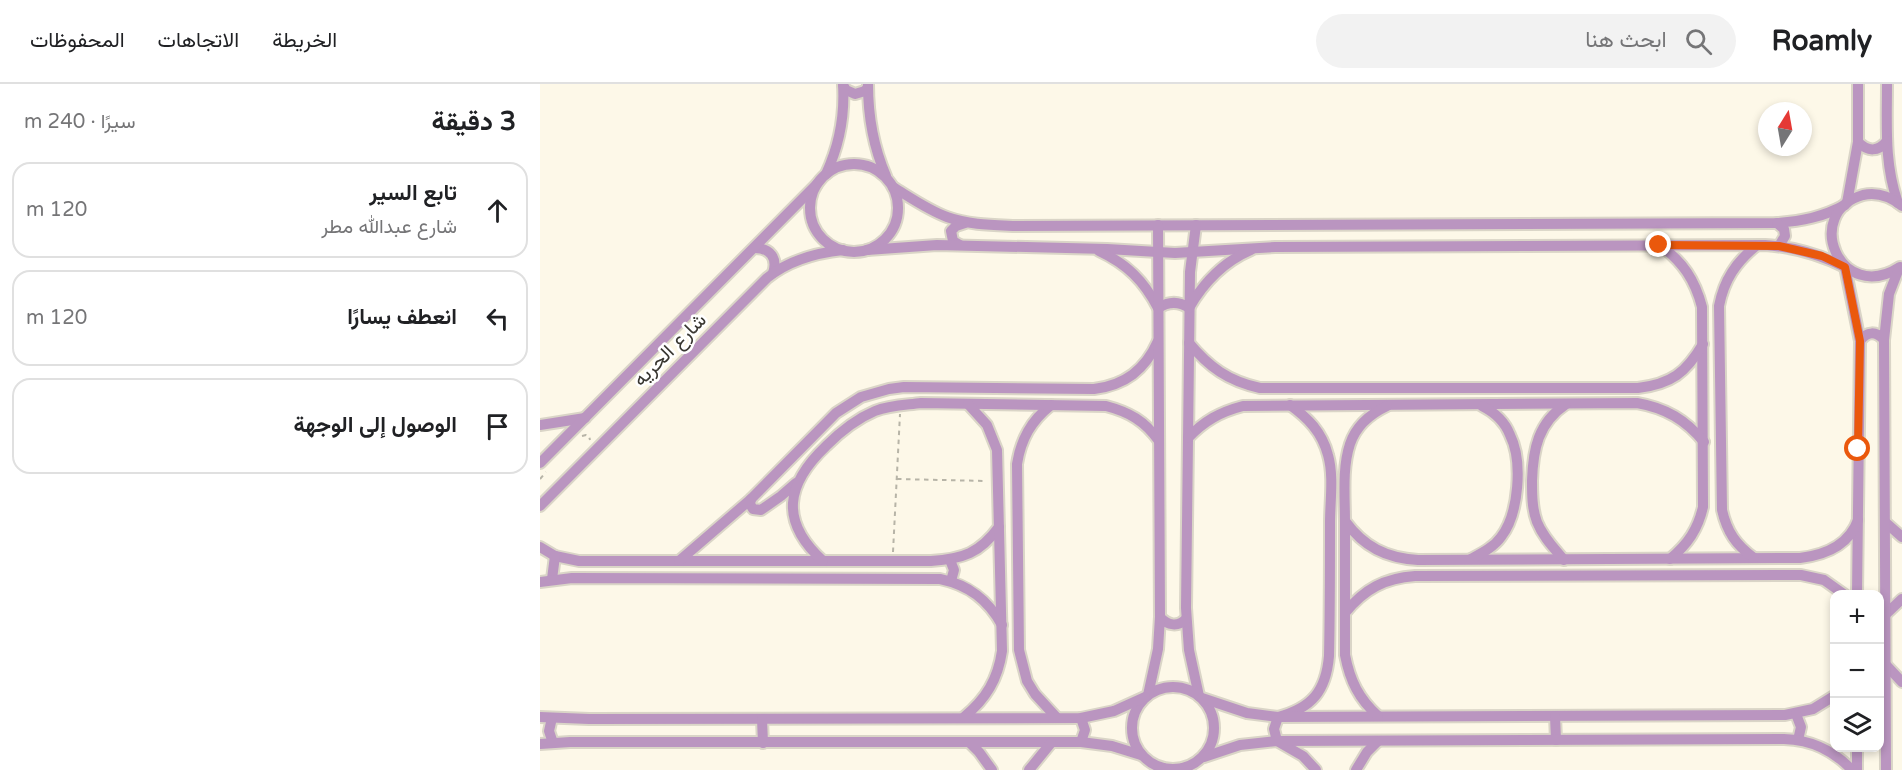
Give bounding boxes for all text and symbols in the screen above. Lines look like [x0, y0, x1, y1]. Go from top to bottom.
search box [1316, 14, 1736, 68]
text: Roamly [1772, 24, 1872, 58]
icon: search [1682, 25, 1715, 58]
text: ابحث هنا [1585, 27, 1667, 53]
text: المحفوظات [30, 28, 125, 53]
text: الاتجاهات [158, 28, 239, 53]
text: الخريطة [272, 28, 337, 53]
north arrow [1758, 102, 1812, 156]
text: 3 دقيقة [432, 106, 516, 137]
text: سيرًا · 240 m [24, 110, 136, 134]
text: تابع السير [369, 180, 457, 206]
icon: ahead [481, 194, 514, 227]
text: 120 m [26, 198, 87, 222]
text: شارع عبدالله مطر [321, 215, 457, 239]
route end [1645, 231, 1671, 257]
icon: left [481, 302, 514, 335]
text: انعطف يسارًا [347, 304, 457, 330]
text: 120 m [26, 306, 87, 330]
street label: شارع الحريه [628, 308, 712, 392]
icon: arrive [481, 410, 514, 443]
text: الوصول إلى الوجهة [293, 412, 457, 438]
route start [1844, 435, 1870, 461]
map controls [1830, 590, 1884, 752]
button: + [1830, 590, 1884, 644]
button: − [1830, 644, 1884, 698]
button: layers [1830, 698, 1884, 752]

